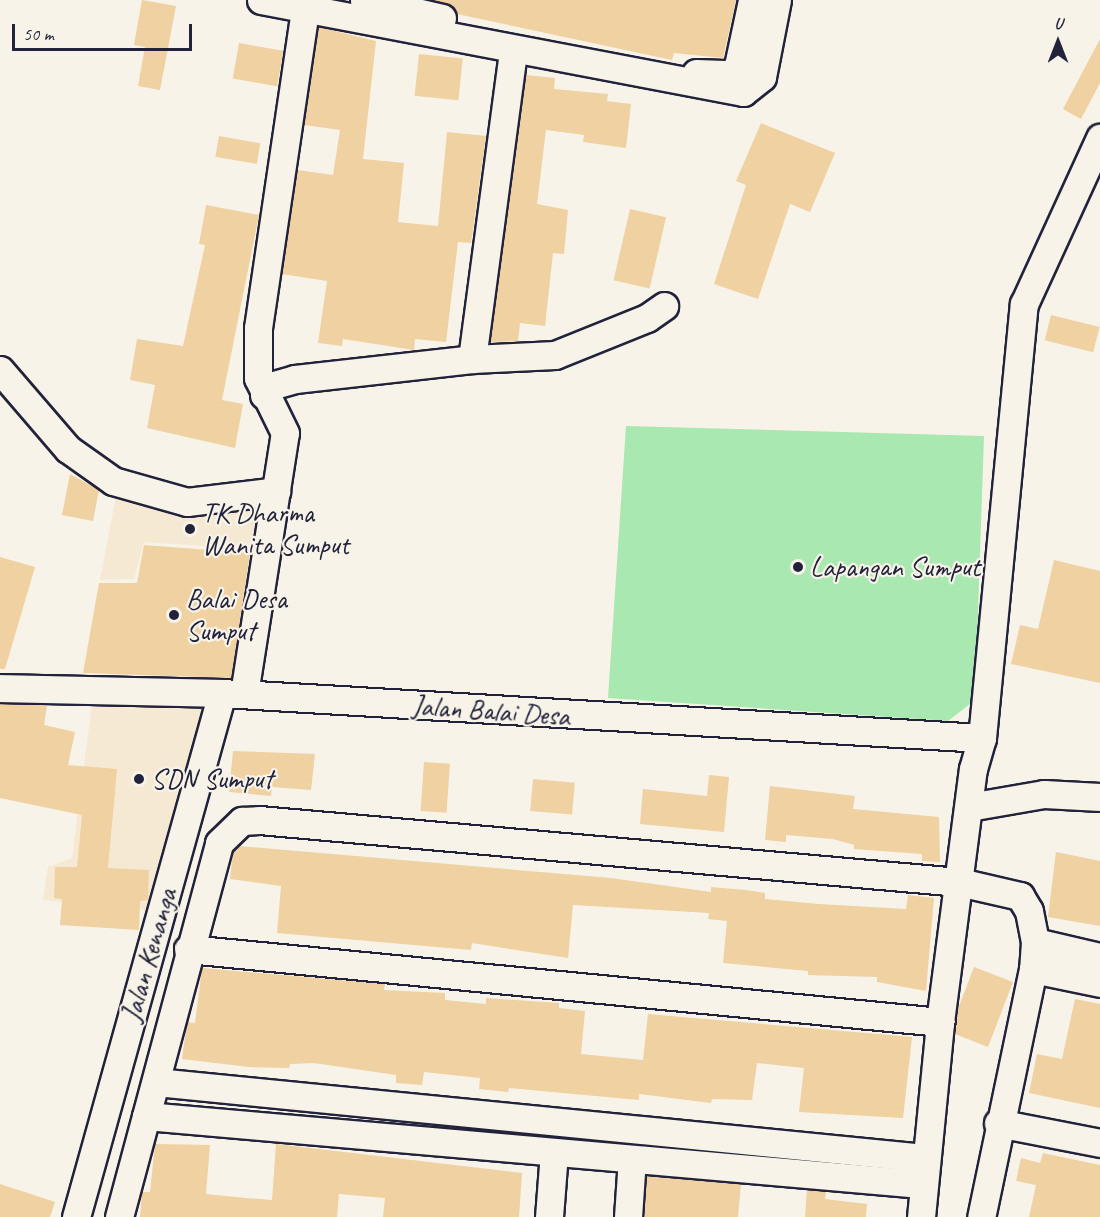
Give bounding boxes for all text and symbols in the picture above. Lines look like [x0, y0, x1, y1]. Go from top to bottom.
scale bar [15, 12, 195, 50]
north arrow [1028, 12, 1088, 72]
text: U [1054, 14, 1062, 34]
text: 50 m [23, 23, 54, 45]
place label: TK Dharma Wanita Sumput [202, 496, 349, 562]
marker: TK Dharma Wanita Sumput [183, 522, 197, 536]
place label: Lapangan Sumput [810, 550, 979, 584]
marker: Lapangan Sumput [791, 560, 805, 574]
place label: Balai Desa Sumput [186, 582, 287, 648]
marker: Balai Desa Sumput [167, 608, 181, 622]
street label: Jalan Balai Desa [412, 689, 570, 733]
place label: SDN Sumput [151, 762, 273, 796]
marker: SDN Sumput [132, 772, 146, 786]
street label: Jalan Kenanga [114, 885, 184, 1025]

